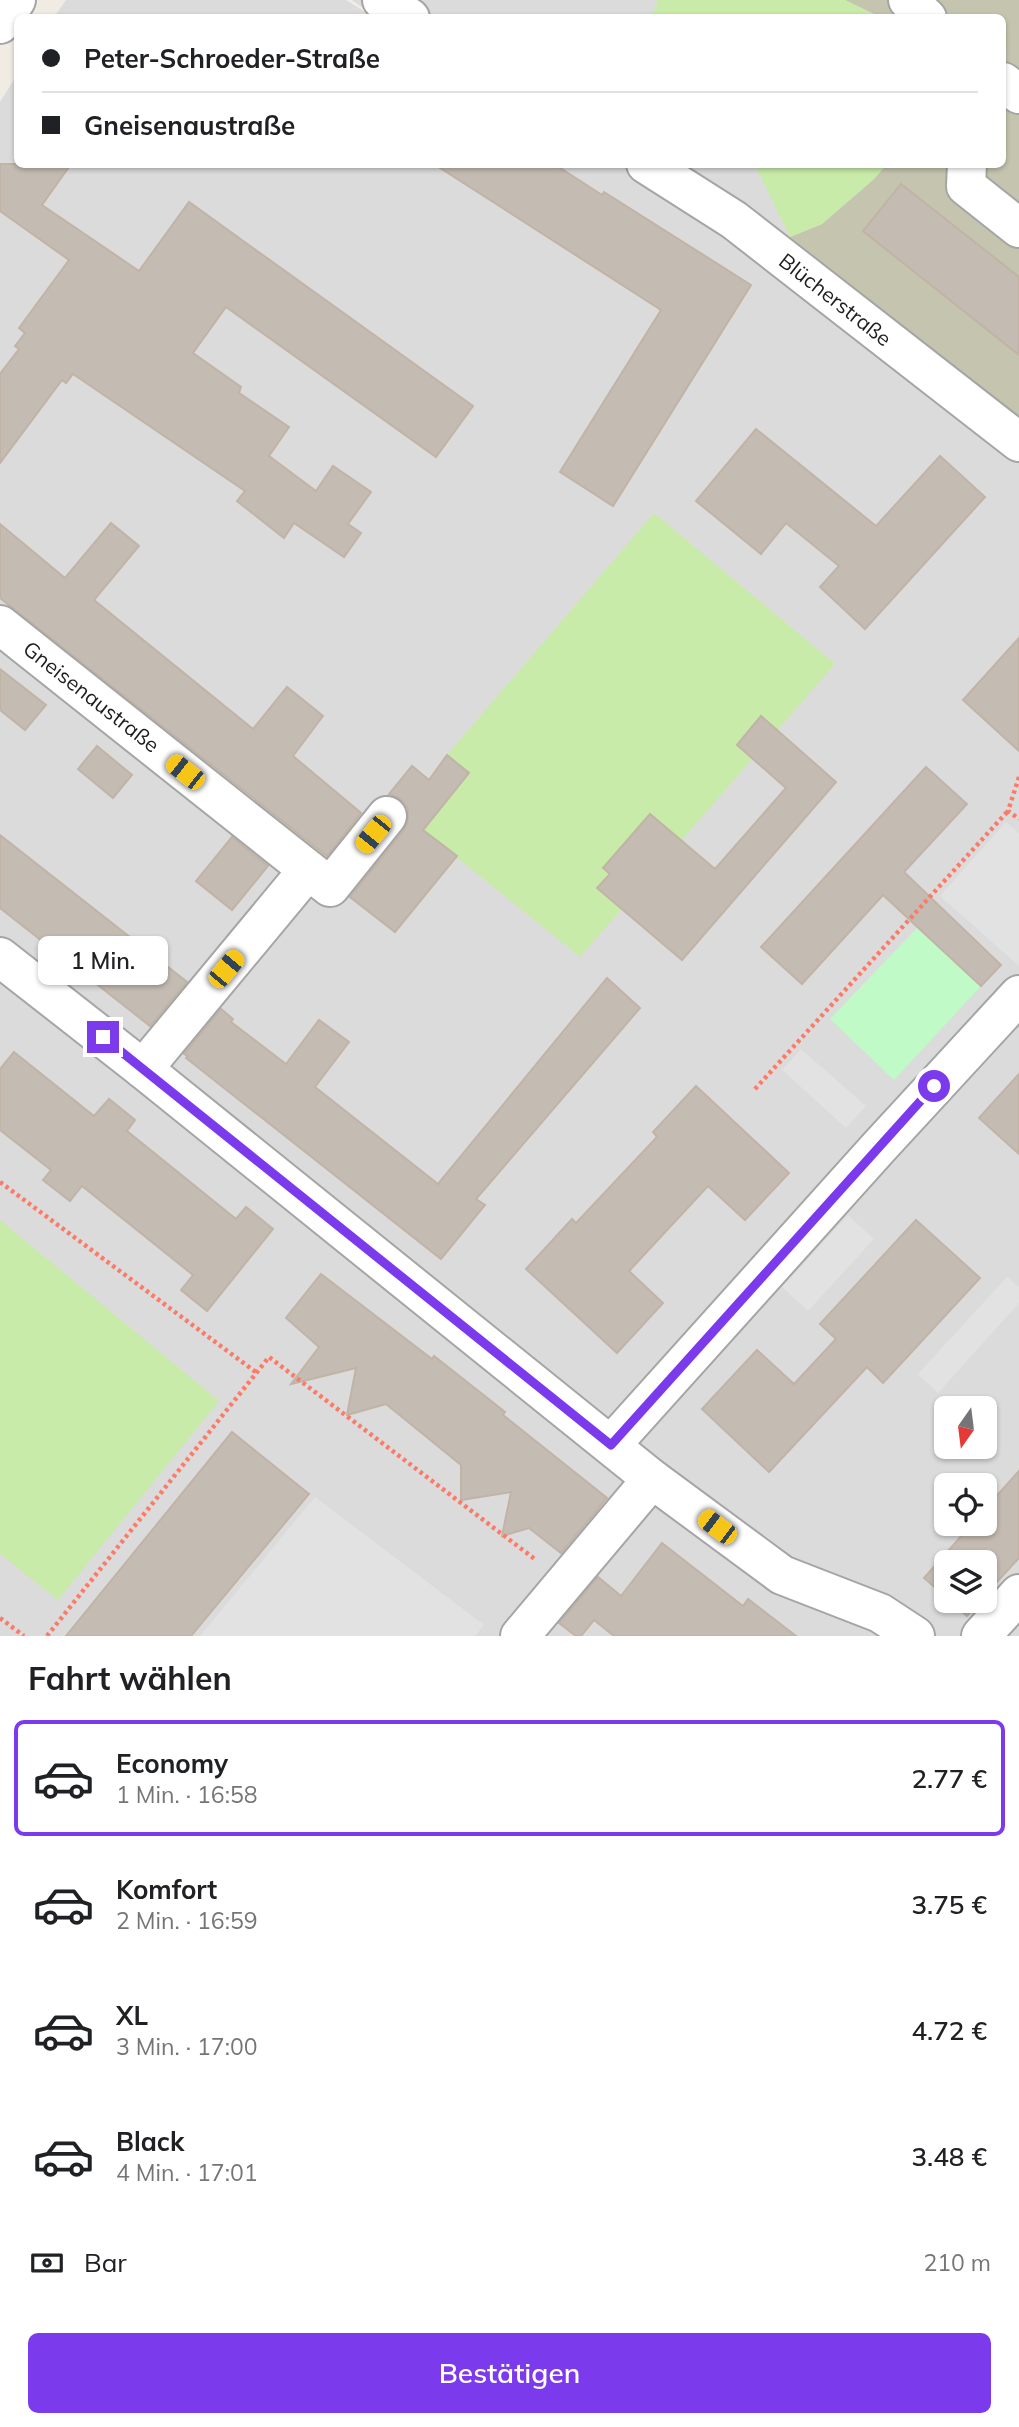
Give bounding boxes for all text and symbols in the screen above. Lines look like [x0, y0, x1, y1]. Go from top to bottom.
text: Peter-Schroeder-Straße [84, 42, 380, 75]
text: Gneisenaustraße [84, 109, 295, 142]
street label: Blücherstraße [774, 247, 897, 351]
street label: Gneisenaustraße [18, 635, 165, 757]
car [162, 751, 209, 793]
car [352, 811, 395, 857]
callout: 1 Min. [38, 936, 168, 984]
text: 1 Min. [71, 946, 135, 975]
car [205, 946, 248, 992]
route end [87, 1021, 119, 1053]
route start [918, 1070, 950, 1102]
north arrow [934, 1396, 998, 1460]
map controls [934, 1396, 997, 1613]
button: locate [934, 1473, 997, 1536]
car [694, 1506, 741, 1548]
button: layers [934, 1550, 997, 1613]
text: Fahrt wählen [28, 1658, 232, 1698]
icon: car [32, 1747, 95, 1810]
text: Economy [116, 1747, 228, 1780]
text: 2.77 € [911, 1762, 987, 1795]
text: 1 Min. · 16:58 [116, 1780, 258, 1809]
icon: car [32, 1873, 95, 1936]
text: Komfort [116, 1873, 217, 1906]
text: 3.75 € [911, 1888, 987, 1921]
text: 2 Min. · 16:59 [116, 1906, 258, 1935]
icon: car [32, 1999, 95, 2062]
text: XL [116, 1999, 148, 2032]
text: 4.72 € [911, 2014, 987, 2047]
text: 3 Min. · 17:00 [116, 2032, 258, 2061]
icon: car [32, 2125, 95, 2188]
text: Black [116, 2125, 184, 2158]
text: 3.48 € [911, 2140, 987, 2173]
text: 4 Min. · 17:01 [116, 2158, 258, 2187]
icon: cash [28, 2244, 66, 2282]
text: Bar [84, 2246, 127, 2279]
text: 210 m [923, 2248, 991, 2277]
button: Bestätigen [28, 2333, 991, 2413]

